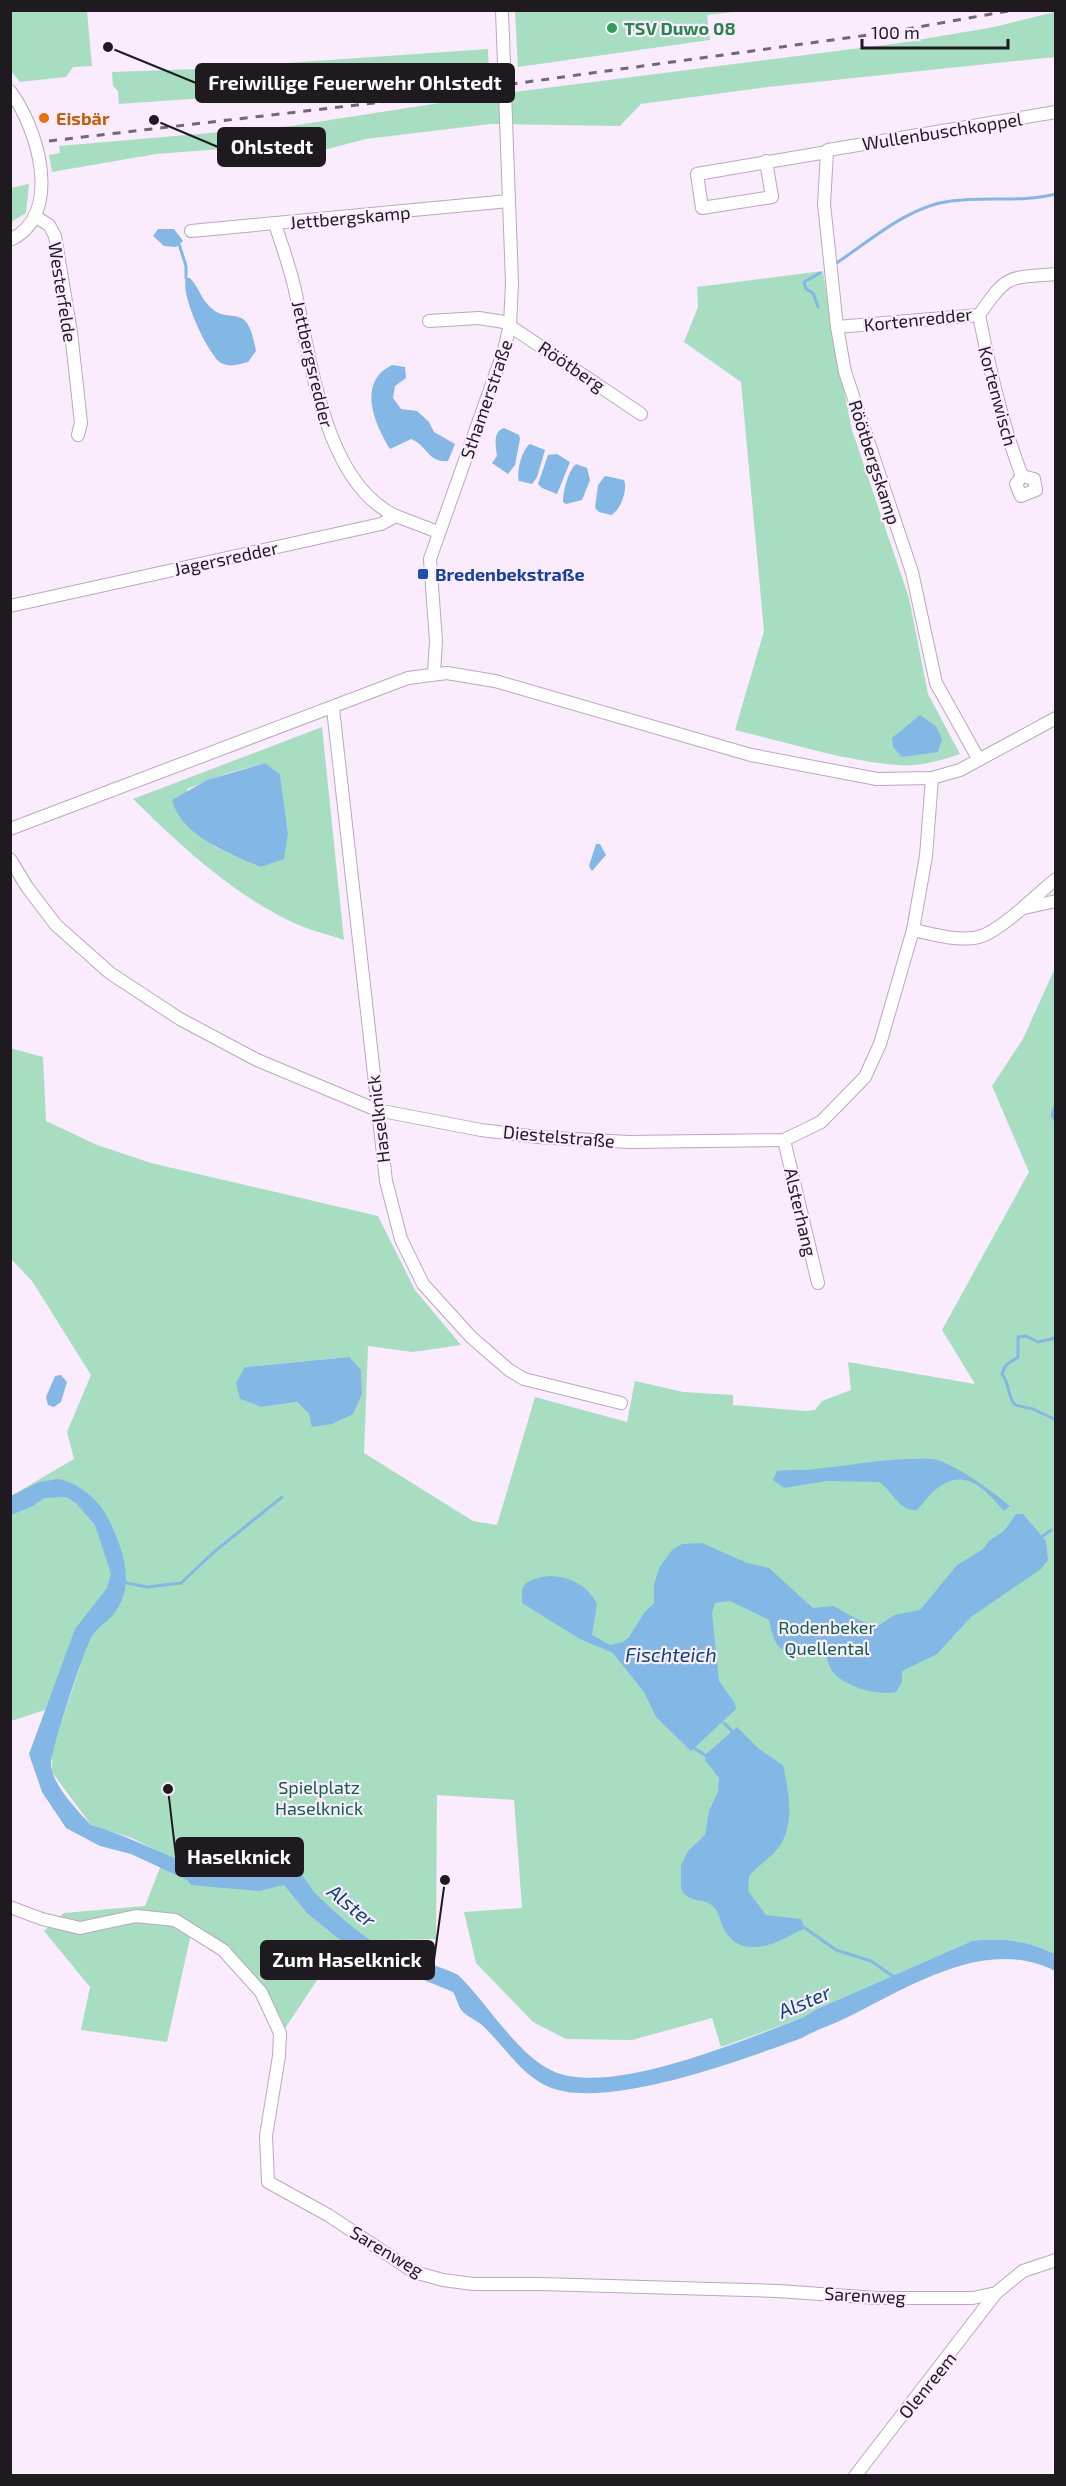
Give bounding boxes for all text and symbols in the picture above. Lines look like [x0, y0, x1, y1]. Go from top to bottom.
scale bar [862, 12, 1008, 50]
place label: TSV Duwo 08 [624, 17, 736, 39]
marker: TSV Duwo 08 [605, 21, 619, 35]
text: 100 m [871, 21, 920, 43]
callout: Freiwillige Feuerwehr Ohlstedt [196, 64, 514, 102]
text: Freiwillige Feuerwehr Ohlstedt [208, 70, 502, 94]
place label: Eisbär [56, 107, 110, 129]
street label: Wullenbuschkoppel [860, 107, 1024, 155]
marker: Eisbär [37, 111, 51, 125]
callout: Ohlstedt [218, 128, 325, 166]
text: Ohlstedt [231, 134, 313, 158]
street label: Jettbergskamp [289, 201, 411, 233]
street label: Westerfelde [44, 240, 82, 344]
street label: Jettbergsredder [288, 298, 338, 430]
street label: Kortenredder [863, 302, 973, 336]
street label: Sthamerstraße [455, 336, 517, 462]
street label: Röötberg [535, 336, 609, 396]
street label: Kortenwisch [974, 344, 1022, 448]
street label: Röötbergskamp [844, 397, 906, 527]
street label: Jagersredder [172, 536, 280, 580]
place label: Bredenbekstraße [435, 563, 585, 585]
marker: Bredenbekstraße [416, 567, 430, 581]
street label: Haselknick [362, 1074, 394, 1164]
street label: Diestelstraße [502, 1120, 616, 1152]
street label: Alsterhang [780, 1166, 822, 1258]
park label: Rodenbeker Quellental [778, 1616, 876, 1659]
water label: Fischteich [625, 1642, 717, 1666]
park label: Spielplatz Haselknick [275, 1776, 363, 1819]
callout: Haselknick [176, 1838, 303, 1876]
text: Haselknick [187, 1844, 292, 1868]
water label: Alster [322, 1878, 382, 1932]
callout: Zum Haselknick [261, 1941, 434, 1979]
text: Zum Haselknick [272, 1947, 422, 1971]
water label: Alster [773, 1979, 835, 2023]
street label: Sarenweg [346, 2221, 428, 2281]
street label: Sarenweg [824, 2282, 906, 2308]
street label: Olenreem [893, 2347, 961, 2423]

